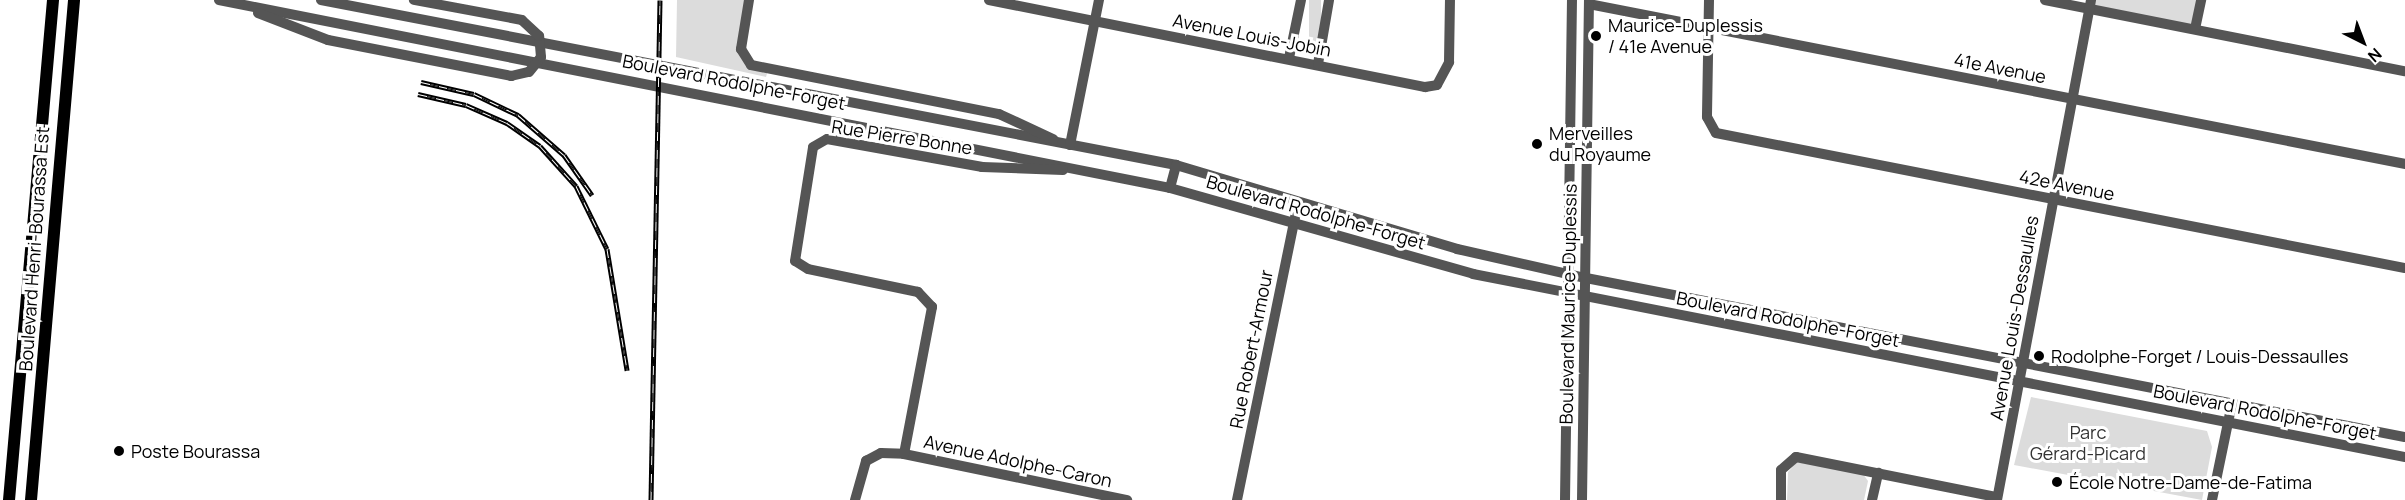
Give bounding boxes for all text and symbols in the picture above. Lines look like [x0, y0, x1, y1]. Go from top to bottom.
street label: Avenue Louis-Jobin [1171, 9, 1333, 61]
north arrow [2333, 12, 2393, 72]
place label: Maurice-Duplessis / 41e Avenue [1608, 15, 1763, 57]
marker: Maurice-Duplessis / 41e Avenue [1589, 29, 1603, 43]
text: N [2363, 43, 2387, 67]
street label: 41e Avenue [1952, 48, 2048, 88]
street label: Boulevard Rodolphe-Forget [621, 50, 847, 114]
street label: Rue Pierre Bonne [830, 115, 974, 159]
place label: Merveilles du Royaume [1549, 123, 1651, 166]
street label: Boulevard Henri-Bourassa Est [15, 126, 53, 372]
marker: Merveilles du Royaume [1530, 137, 1544, 151]
street label: 42e Avenue [2018, 165, 2116, 205]
street label: Boulevard Rodolphe-Forget [1204, 170, 1428, 254]
street label: Boulevard Maurice-Duplessis [1555, 183, 1581, 425]
street label: Avenue Louis-Dessaulles [1985, 214, 2043, 422]
street label: Rue Robert-Armour [1225, 268, 1277, 430]
street label: Boulevard Rodolphe-Forget [1675, 287, 1901, 351]
place label: Rodolphe-Forget / Louis-Dessaulles [2051, 345, 2348, 367]
marker: Rodolphe-Forget / Louis-Dessaulles [2032, 349, 2046, 363]
street label: Boulevard Rodolphe-Forget [2152, 380, 2378, 444]
park label: Parc Gérard-Picard [2030, 422, 2146, 464]
street label: Avenue Adolphe-Caron [922, 430, 1114, 492]
place label: Poste Bourassa [131, 440, 260, 462]
marker: Poste Bourassa [112, 444, 126, 458]
place label: École Notre-Dame-de-Fatima [2069, 471, 2312, 493]
marker: École Notre-Dame-de-Fatima [2050, 475, 2064, 489]

